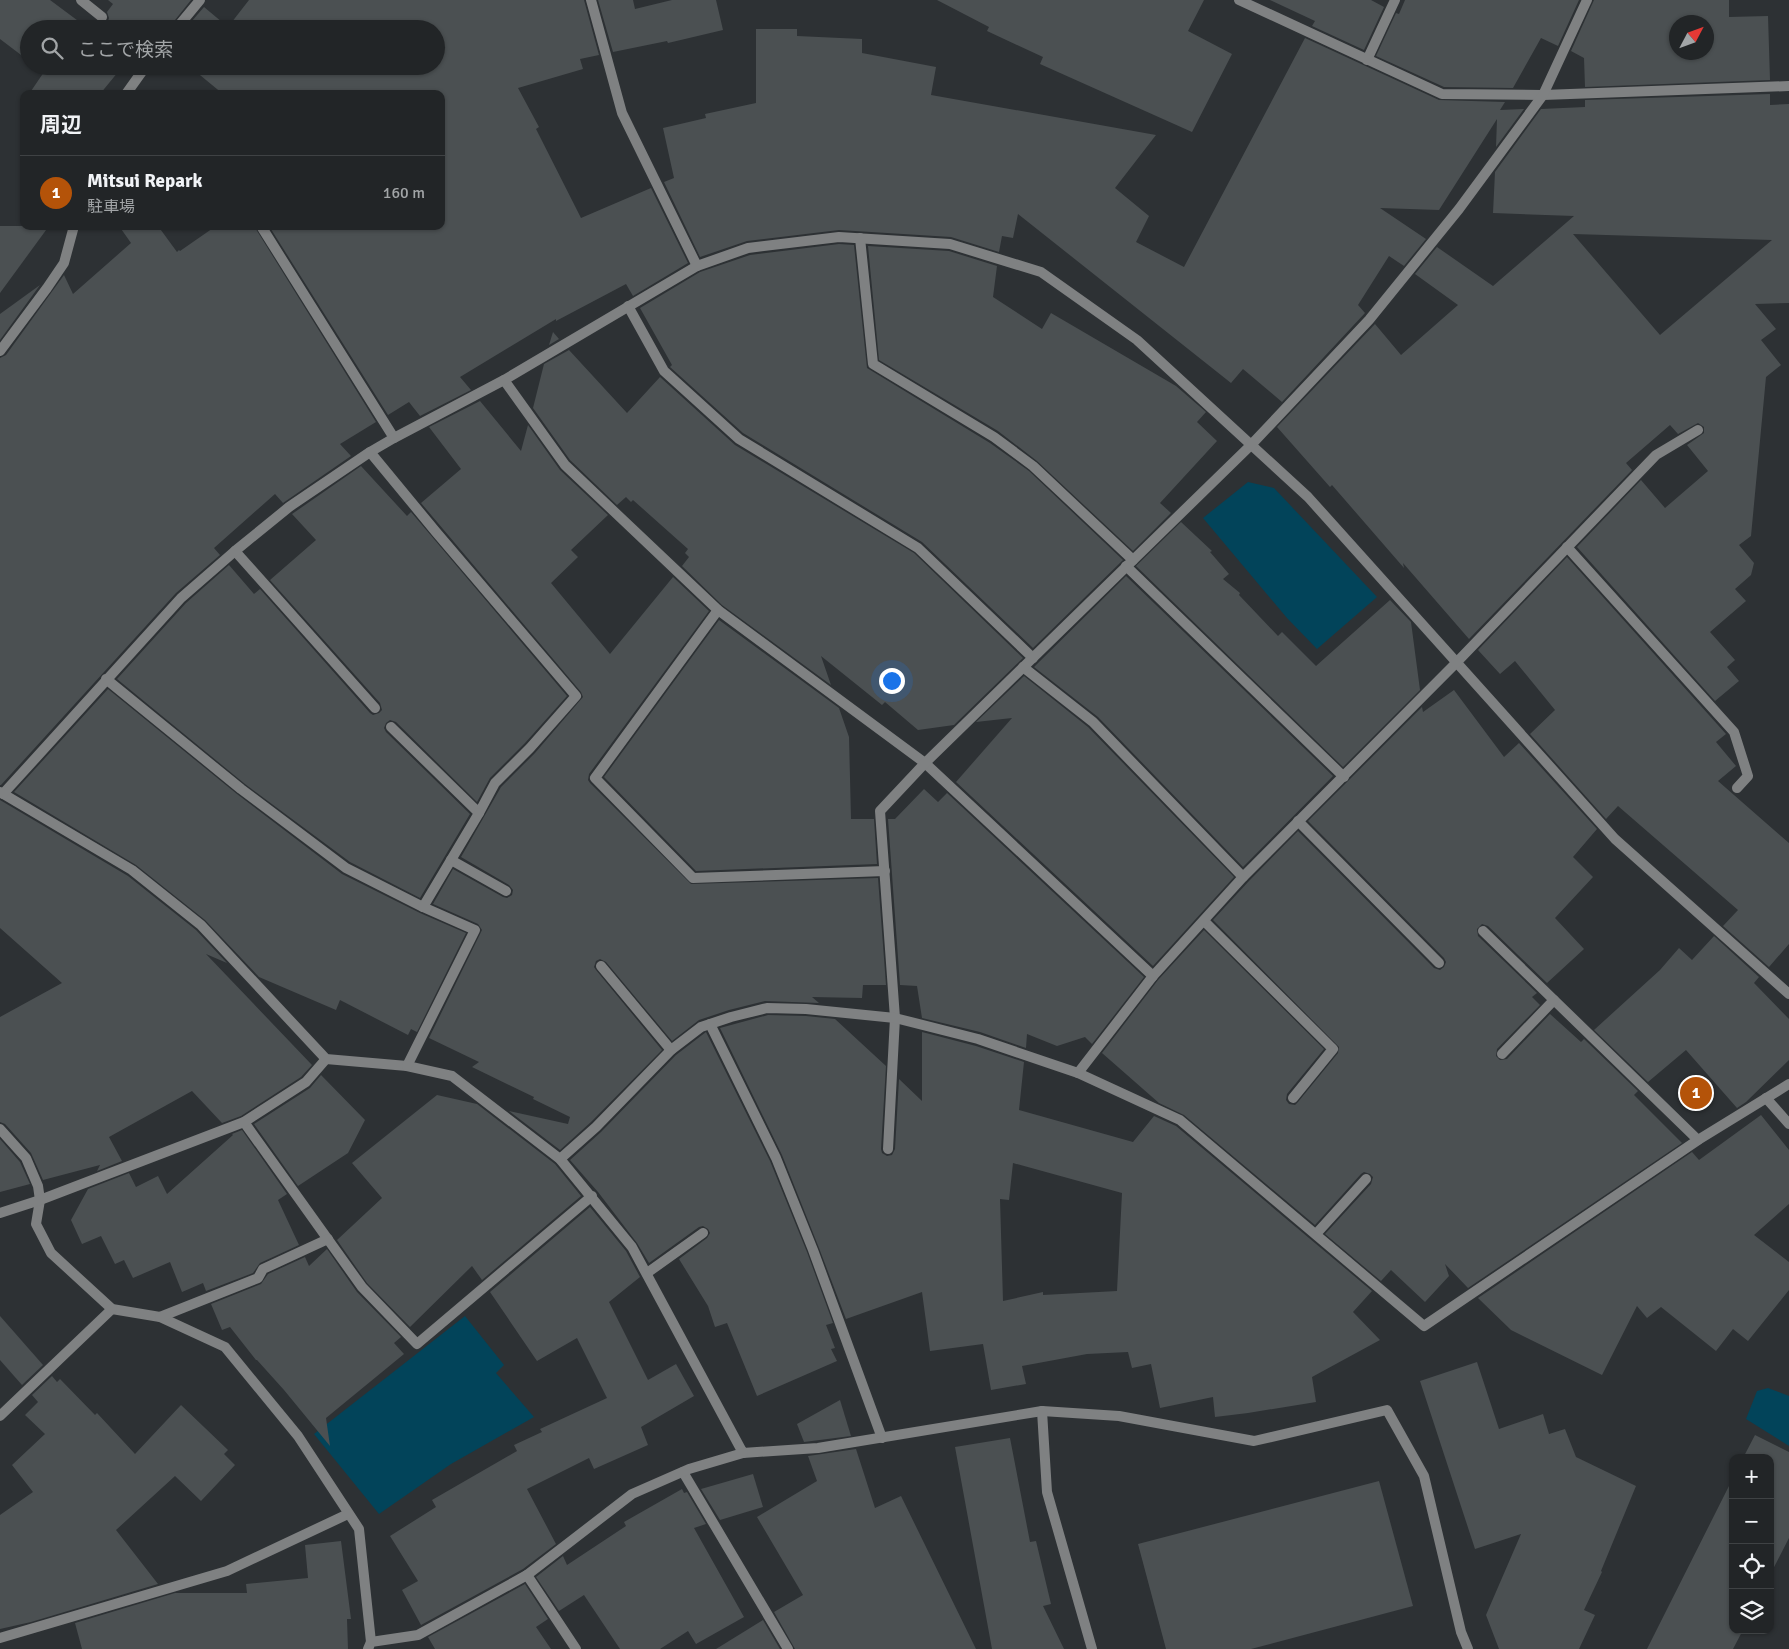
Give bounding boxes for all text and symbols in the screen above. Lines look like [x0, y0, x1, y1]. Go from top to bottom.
north arrow [1669, 15, 1714, 60]
search box [20, 20, 445, 75]
icon: search [38, 34, 66, 62]
text: ここで検索 [78, 38, 173, 62]
text: 周辺 [40, 112, 82, 138]
text: Mitsui Repark [87, 169, 202, 193]
text: 1 [52, 183, 60, 203]
text: 160 m [383, 183, 425, 203]
text: 駐車場 [87, 197, 135, 217]
your location [879, 668, 905, 694]
pin: 1 [1680, 1074, 1712, 1112]
map controls [1729, 1454, 1774, 1634]
button: + [1729, 1454, 1774, 1499]
button: − [1729, 1499, 1774, 1544]
button: locate [1729, 1544, 1774, 1589]
button: layers [1729, 1589, 1774, 1634]

